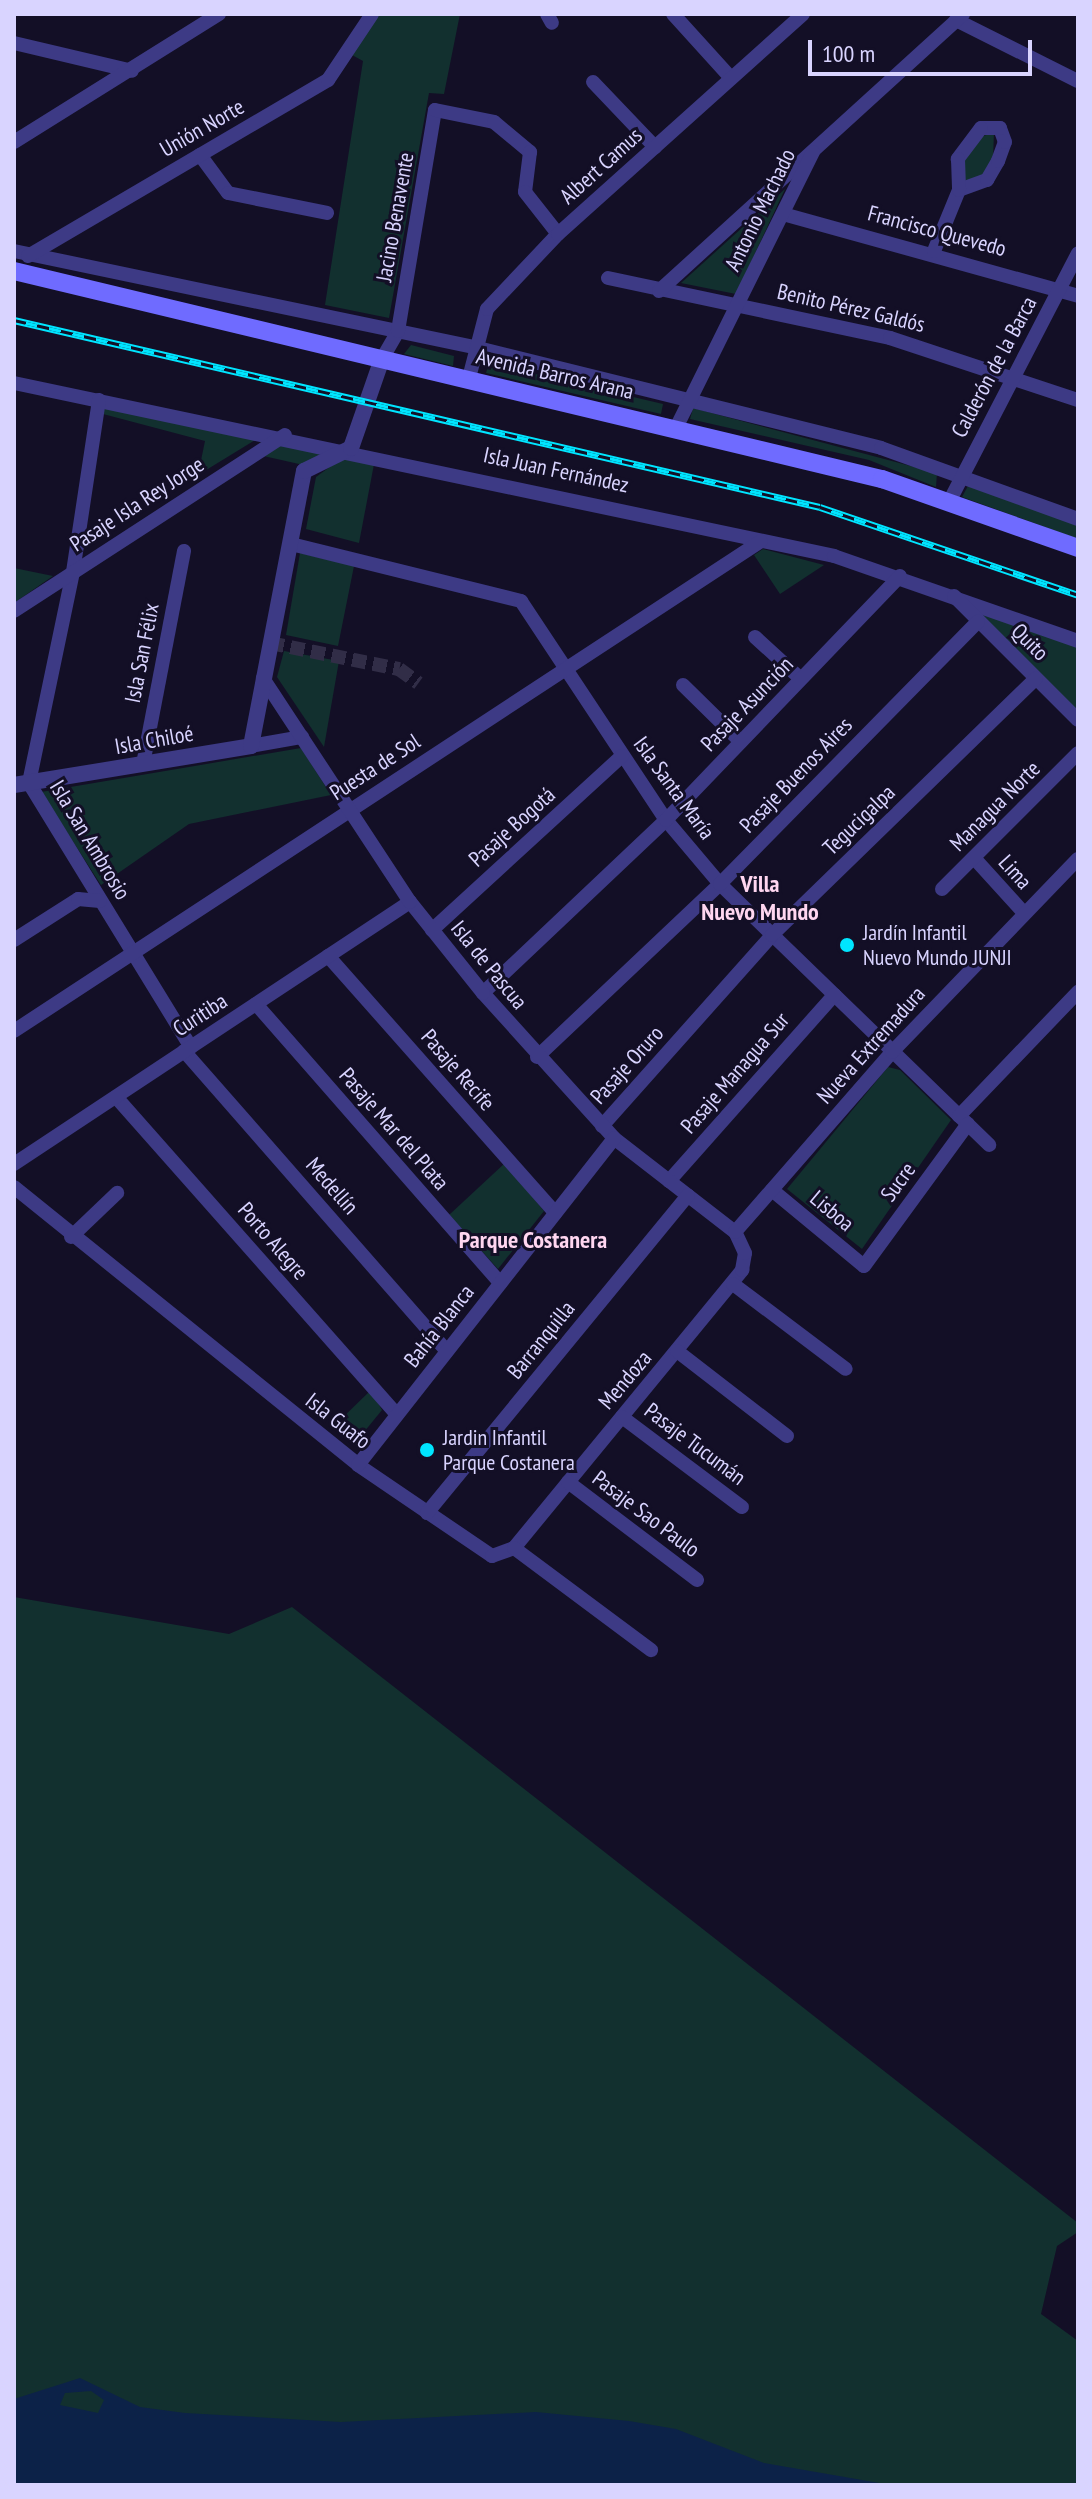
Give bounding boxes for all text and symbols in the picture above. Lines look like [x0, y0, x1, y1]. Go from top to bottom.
scale bar [812, 24, 1036, 74]
text: 100 m [822, 38, 875, 69]
street label: Unión Norte [155, 93, 249, 163]
street label: Albert Camus [555, 122, 647, 210]
street label: Antonio Machado [719, 145, 801, 275]
street label: Jacino Benavente [371, 150, 419, 284]
street label: Francisco Quevedo [865, 200, 1009, 262]
street label: Benito Pérez Galdós [774, 278, 928, 338]
street label: Calderón de la Barca [946, 292, 1042, 442]
street label: Avenida Barros Arana [473, 343, 637, 405]
street label: Isla Juan Fernández [481, 442, 631, 498]
street label: Pasaje Isla Rey Jorge [65, 451, 209, 557]
street label: Isla San Félix [119, 601, 165, 705]
street label: Quito [1006, 618, 1054, 666]
street label: Pasaje Asunción [695, 651, 799, 757]
street label: Pasaje Buenos Aires [734, 712, 858, 838]
street label: Isla Chiloé [113, 720, 195, 760]
street label: Puesta de Sol [325, 728, 425, 806]
street label: Isla Santa María [628, 731, 720, 845]
street label: Managua Norte [944, 755, 1046, 857]
street label: Isla San Ambrosio [44, 775, 136, 905]
street label: Tegucigalpa [817, 779, 901, 861]
street label: Pasaje Bogotá [464, 782, 560, 872]
street label: Lima [993, 849, 1037, 895]
district label: Villa Nuevo Mundo [701, 870, 819, 926]
street label: Isla de Pascua [445, 915, 533, 1015]
place label: Jardín Infantil Nuevo Mundo JUNJI [863, 919, 1012, 970]
marker: Jardín Infantil Nuevo Mundo JUNJI [838, 936, 856, 954]
street label: Nueva Extremadura [811, 981, 931, 1109]
street label: Curitiba [168, 988, 232, 1042]
street label: Pasaje Managua Sur [675, 1007, 795, 1139]
street label: Pasaje Oruro [585, 1020, 669, 1110]
street label: Pasaje Recife [416, 1024, 500, 1116]
street label: Pasaje Mar del Plata [334, 1062, 454, 1196]
street label: Medellín [300, 1152, 364, 1220]
street label: Sucre [875, 1157, 921, 1207]
street label: Lisboa [805, 1185, 859, 1237]
street label: Porto Alegre [232, 1197, 314, 1285]
district label: Parque Costanera [459, 1226, 607, 1254]
street label: Bahía Blanca [399, 1279, 479, 1373]
street label: Barranquilla [502, 1296, 580, 1384]
street label: Mendoza [593, 1345, 657, 1415]
street label: Isla Guafo [300, 1387, 376, 1455]
street label: Pasaje Tucumán [639, 1397, 751, 1491]
place label: Jardin Infantil Parque Costanera [443, 1424, 575, 1476]
marker: Jardin Infantil Parque Costanera [418, 1441, 436, 1459]
street label: Pasaje Sao Paulo [587, 1465, 705, 1563]

